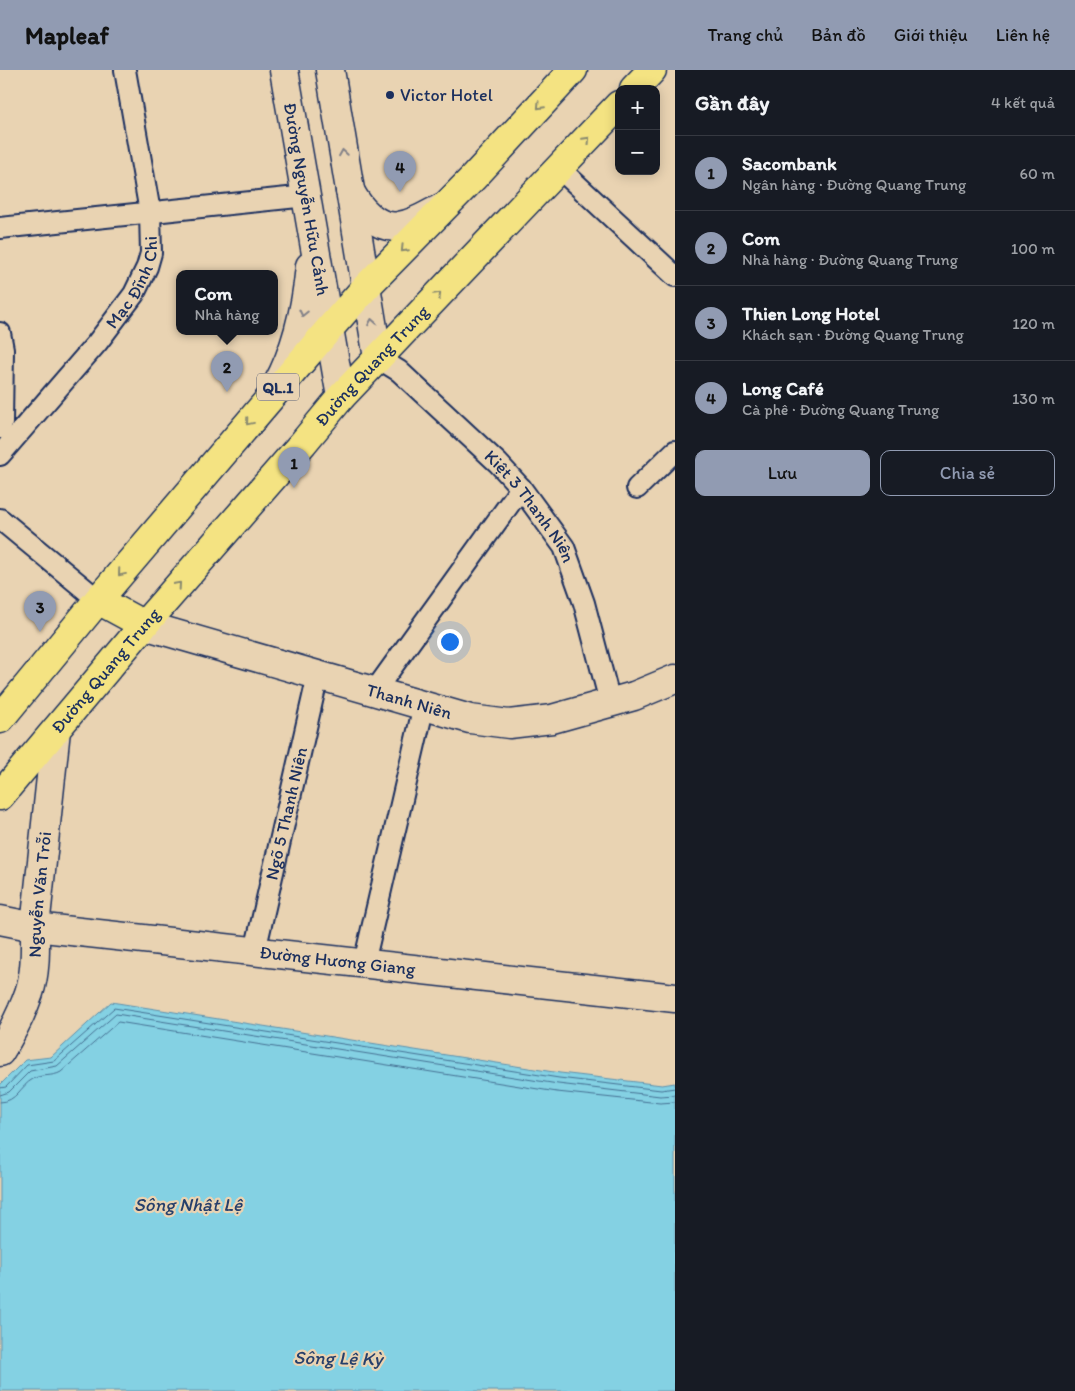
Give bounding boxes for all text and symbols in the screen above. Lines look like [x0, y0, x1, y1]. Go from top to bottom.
text: Mapleaf [25, 21, 109, 50]
text: Trang chủ [707, 24, 783, 46]
text: Bản đồ [811, 24, 866, 46]
text: Giới thiệu [894, 24, 968, 46]
text: Liên hệ [996, 24, 1050, 46]
place label: Victor Hotel [400, 84, 493, 106]
map controls [615, 85, 660, 175]
button: + [615, 85, 660, 130]
marker: Victor Hotel [384, 89, 396, 101]
text: Gần đây [695, 90, 769, 115]
text: 4 kết quả [991, 93, 1055, 112]
one-way arrow [537, 100, 546, 109]
street label: Đường Nguyễn Hữu Cảnh [279, 101, 334, 297]
button: − [615, 130, 660, 175]
one-way arrow [581, 136, 590, 145]
one-way arrow [339, 148, 349, 157]
pin: 4 [384, 151, 416, 192]
text: Sacombank [742, 152, 837, 175]
text: 1 [707, 164, 715, 183]
text: 60 m [1020, 164, 1055, 183]
text: Ngân hàng · Đường Quang Trung [742, 175, 966, 194]
text: Com [742, 227, 780, 250]
street label: Mạc Đĩnh Chi [101, 236, 162, 333]
text: 2 [707, 239, 715, 258]
text: 100 m [1011, 239, 1055, 258]
one-way arrow [401, 243, 410, 252]
text: Nhà hàng · Đường Quang Trung [742, 250, 958, 269]
popup [176, 270, 278, 335]
text: Com [194, 282, 232, 305]
one-way arrow [432, 292, 441, 301]
street label: Đường Quang Trung [311, 300, 434, 431]
text: Thien Long Hotel [742, 302, 880, 325]
text: Nhà hàng [194, 305, 260, 324]
one-way arrow [298, 308, 309, 317]
text: 3 [707, 314, 715, 333]
text: 120 m [1012, 314, 1055, 333]
one-way arrow [368, 318, 378, 327]
text: Khách sạn · Đường Quang Trung [742, 325, 964, 344]
pin: 2 [211, 351, 243, 392]
road number: QL.1 [257, 374, 299, 400]
text: Long Café [742, 377, 824, 400]
text: 4 [706, 389, 716, 408]
text: 130 m [1012, 389, 1055, 408]
text: Cà phê · Đường Quang Trung [742, 400, 939, 419]
one-way arrow [246, 416, 254, 425]
street label: Kiệt 3 Thanh Niên [480, 445, 580, 566]
pin: 1 [278, 447, 310, 488]
button: Lưu [695, 450, 870, 496]
button: Chia sẻ [880, 450, 1055, 496]
one-way arrow [118, 567, 127, 576]
one-way arrow [173, 582, 182, 591]
pin: 3 [24, 591, 56, 632]
street label: Đường Quang Trung [47, 603, 165, 738]
your location [437, 629, 463, 655]
street label: Thanh Niên [364, 679, 455, 724]
street label: Ngõ 5 Thanh Niên [261, 744, 312, 882]
street label: Nguyễn Văn Trỗi [24, 830, 56, 958]
street label: Đường Hương Giang [258, 941, 417, 980]
water label: Sông Nhật Lệ [134, 1193, 244, 1216]
water label: Sông Lệ Kỳ [293, 1346, 385, 1370]

